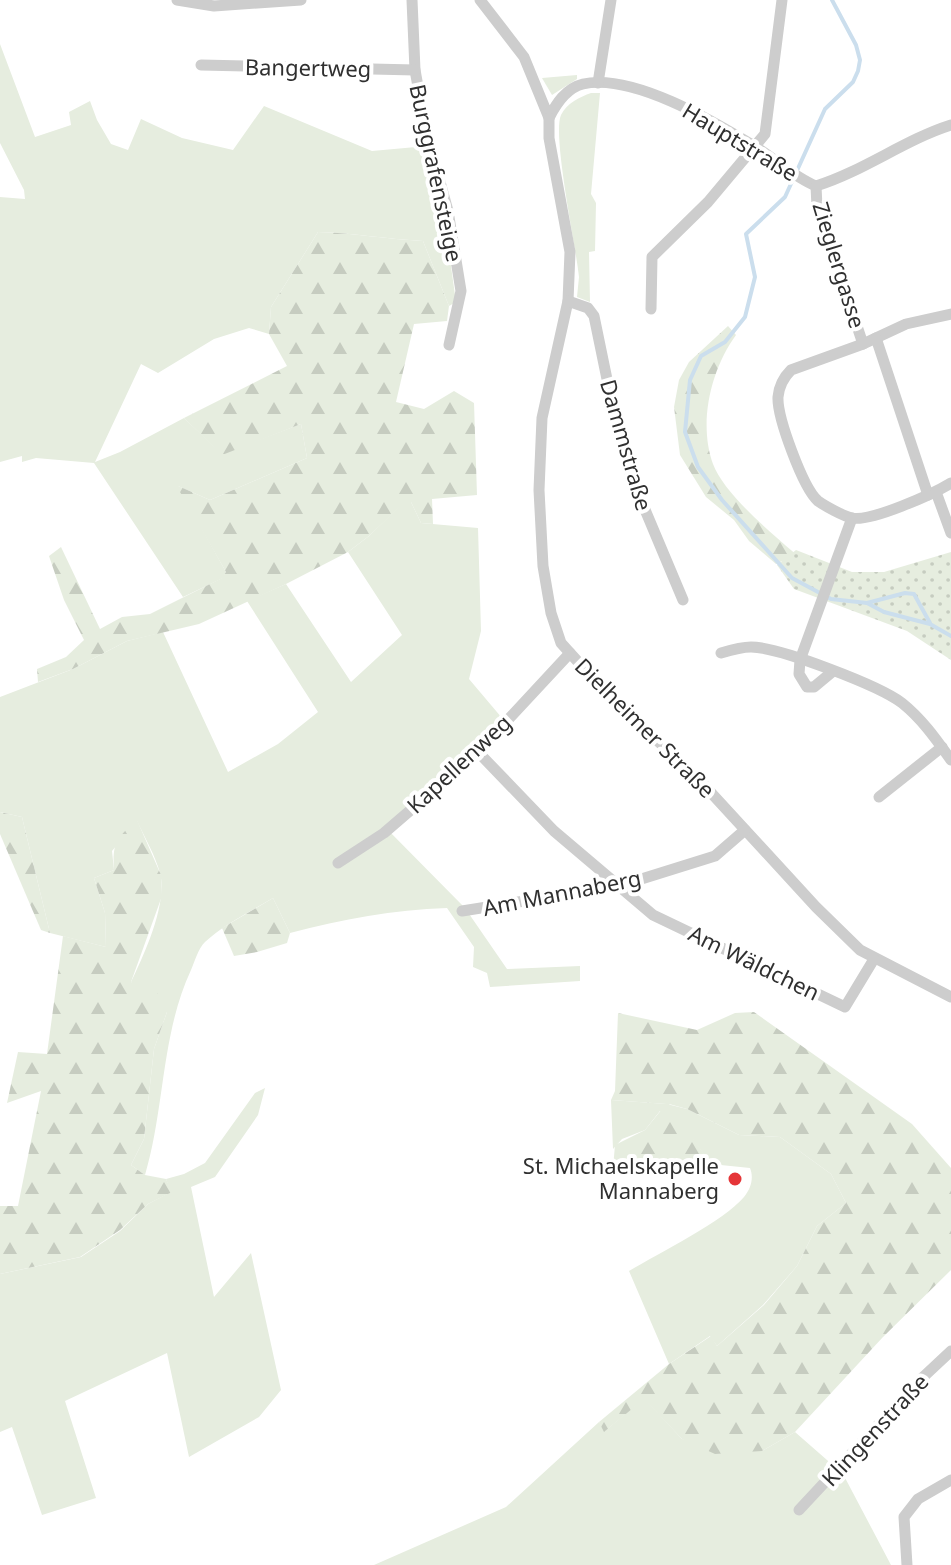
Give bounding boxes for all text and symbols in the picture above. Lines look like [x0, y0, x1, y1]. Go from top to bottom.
street label: Bangertweg [245, 51, 371, 83]
street label: Burggrafensteige [404, 81, 470, 264]
street label: Hauptstraße [677, 95, 804, 187]
street label: Zieglergasse [807, 198, 873, 331]
street label: Dammstraße [594, 376, 660, 514]
street label: Dielheimer Straße [569, 651, 722, 804]
street label: Kapellenweg [400, 707, 517, 819]
street label: Am Mannaberg [480, 862, 643, 922]
street label: Am Wäldchen [684, 917, 825, 1007]
place label: St. Michaelskapelle Mannaberg [523, 1150, 719, 1205]
marker: St. Michaelskapelle Mannaberg [726, 1170, 744, 1188]
street label: Klingenstraße [814, 1366, 934, 1492]

